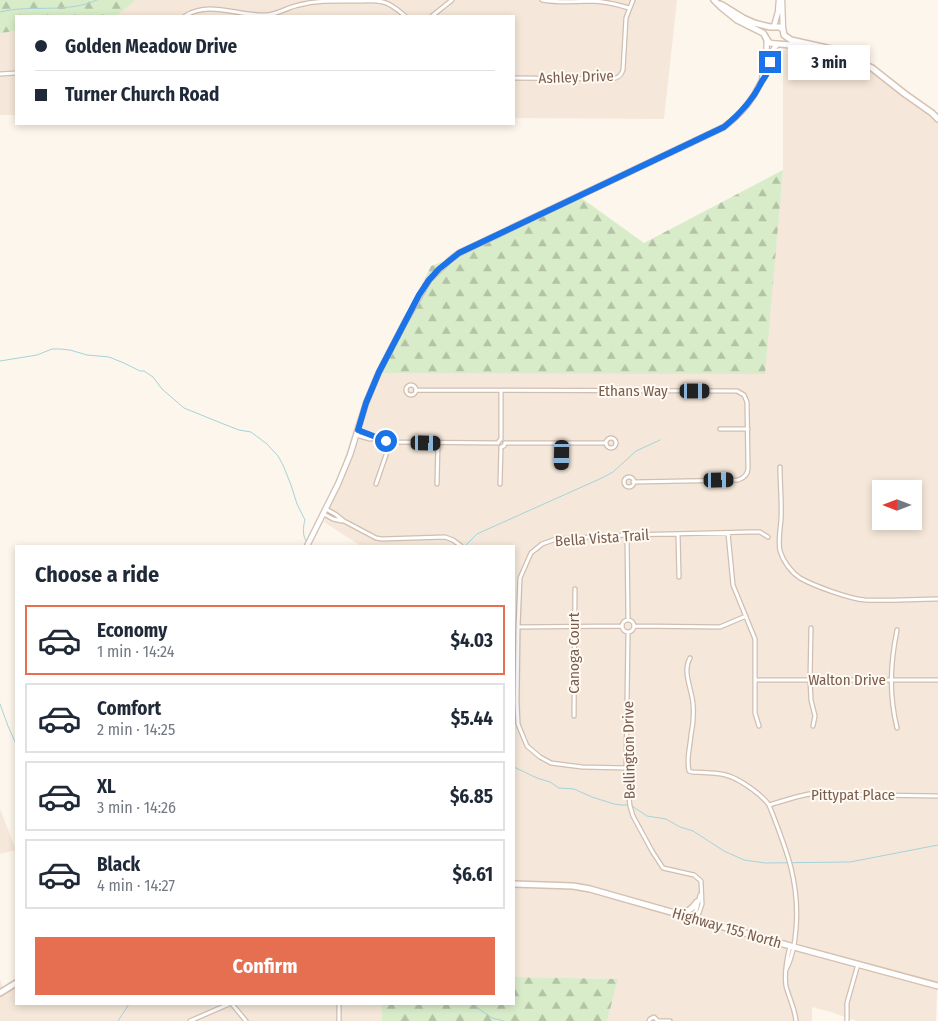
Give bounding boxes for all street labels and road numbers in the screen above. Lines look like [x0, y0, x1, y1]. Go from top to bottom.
street label: Ashley Drive [538, 67, 614, 87]
street label: Ethans Way [598, 382, 668, 400]
street label: Bella Vista Trail [554, 526, 650, 550]
street label: Canoga Court [565, 612, 583, 694]
street label: Walton Drive [808, 671, 886, 689]
street label: Bellington Drive [619, 701, 639, 799]
street label: Pittypat Place [811, 786, 895, 804]
street label: Highway 155 North [670, 904, 784, 952]

